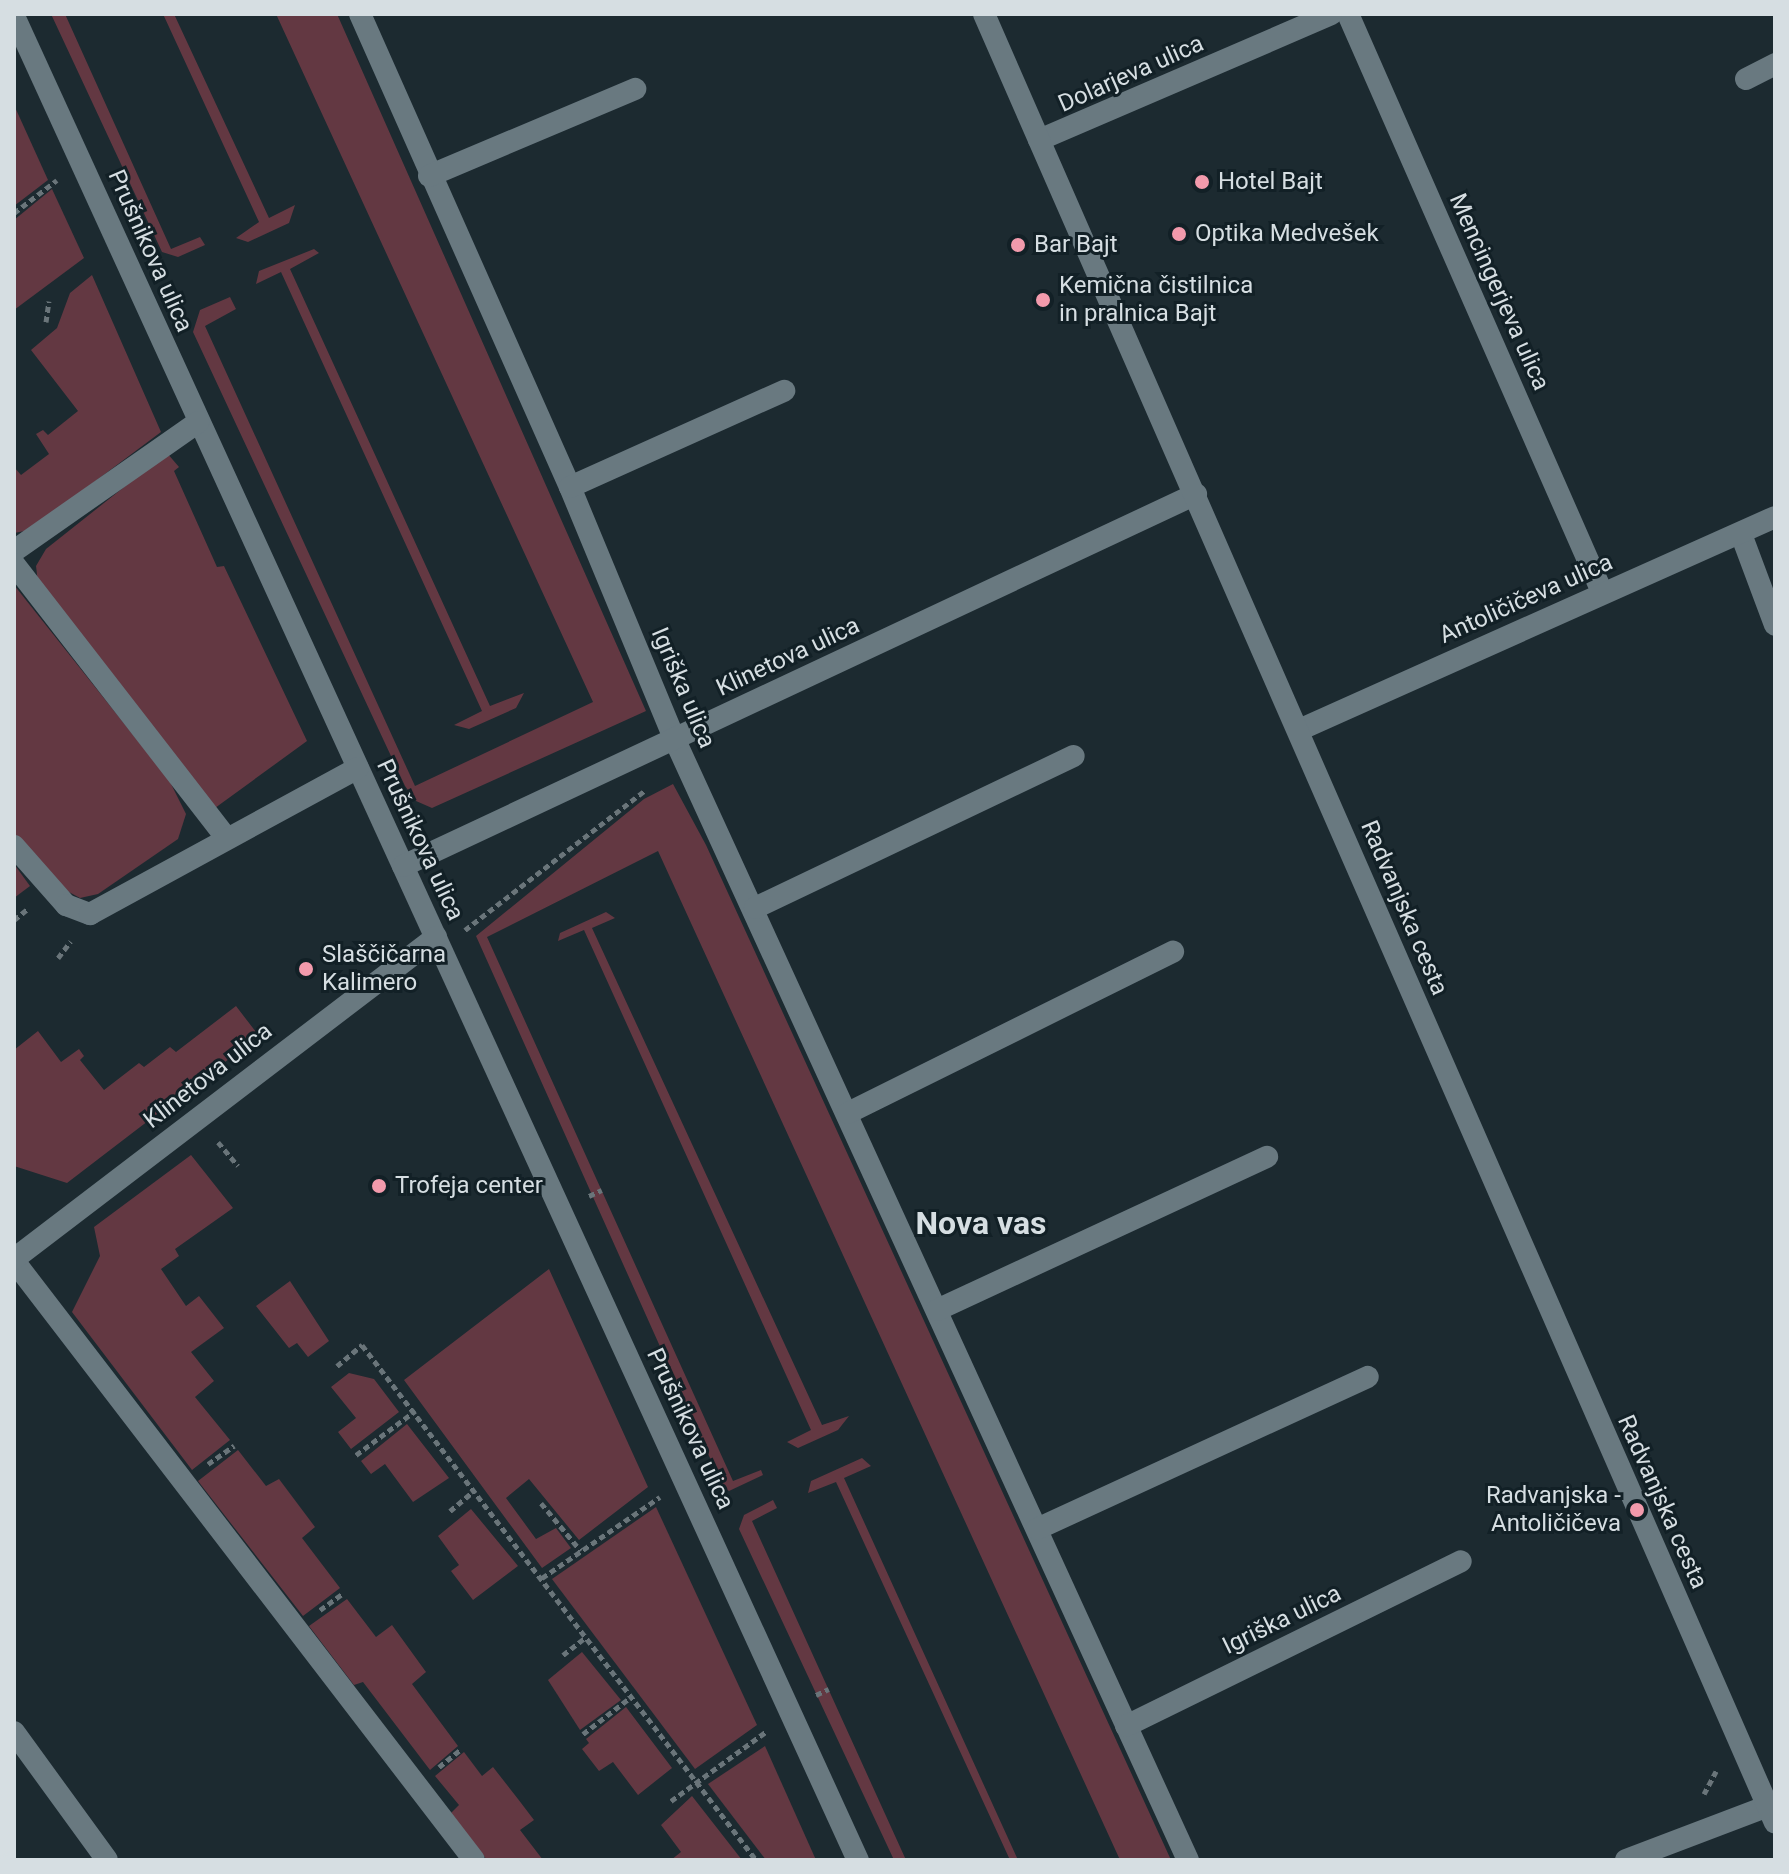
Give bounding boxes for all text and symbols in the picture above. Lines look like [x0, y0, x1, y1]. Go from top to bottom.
street label: Dolarjeva ulica [1054, 29, 1208, 119]
street label: Prušnikova ulica [101, 165, 199, 337]
place label: Hotel Bajt [1218, 168, 1323, 196]
marker: Hotel Bajt [1193, 173, 1211, 191]
street label: Mencingerjeva ulica [1443, 189, 1555, 395]
place label: Optika Medvešek [1195, 220, 1379, 248]
marker: Optika Medvešek [1170, 225, 1188, 243]
place label: Bar Bajt [1034, 231, 1118, 259]
marker: Bar Bajt [1009, 236, 1027, 254]
place label: Kemična čistilnica in pralnica Bajt [1059, 272, 1253, 328]
marker: Kemična čistilnica in pralnica Bajt [1034, 291, 1052, 309]
street label: Antoličičeva ulica [1435, 548, 1617, 650]
street label: Klinetova ulica [712, 611, 864, 703]
street label: Igriška ulica [645, 623, 721, 753]
street label: Prušnikova ulica [370, 755, 470, 925]
street label: Radvanjska cesta [1354, 816, 1454, 1000]
place label: Slaščičarna Kalimero [322, 941, 446, 997]
marker: Slaščičarna Kalimero [297, 960, 315, 978]
street label: Klinetova ulica [138, 1017, 278, 1135]
place label: Trofeja center [395, 1172, 543, 1200]
marker: Trofeja center [370, 1177, 388, 1195]
district label: Nova vas [916, 1204, 1046, 1242]
street label: Prušnikova ulica [640, 1344, 740, 1514]
street label: Radvanjska cesta [1611, 1411, 1713, 1593]
place label: Radvanjska - Antoličičeva [1486, 1482, 1621, 1538]
marker: Radvanjska - Antoličičeva [1628, 1501, 1646, 1519]
street label: Igriška ulica [1218, 1579, 1346, 1661]

